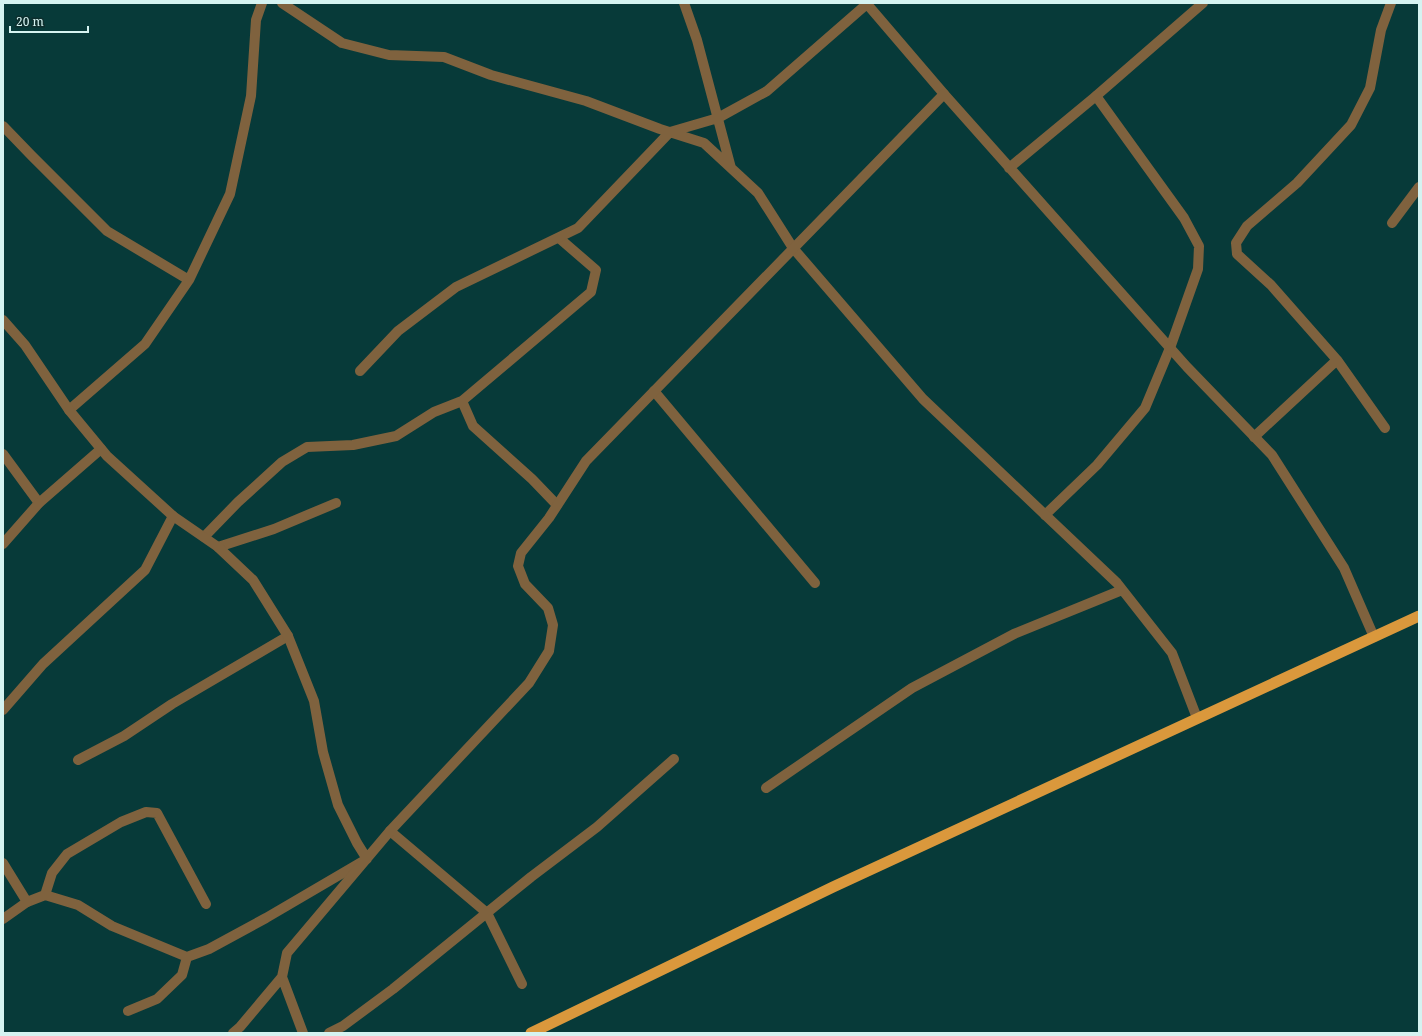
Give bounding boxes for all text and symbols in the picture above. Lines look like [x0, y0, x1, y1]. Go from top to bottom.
scale bar [10, 8, 88, 34]
text: 20 m [16, 13, 44, 30]

